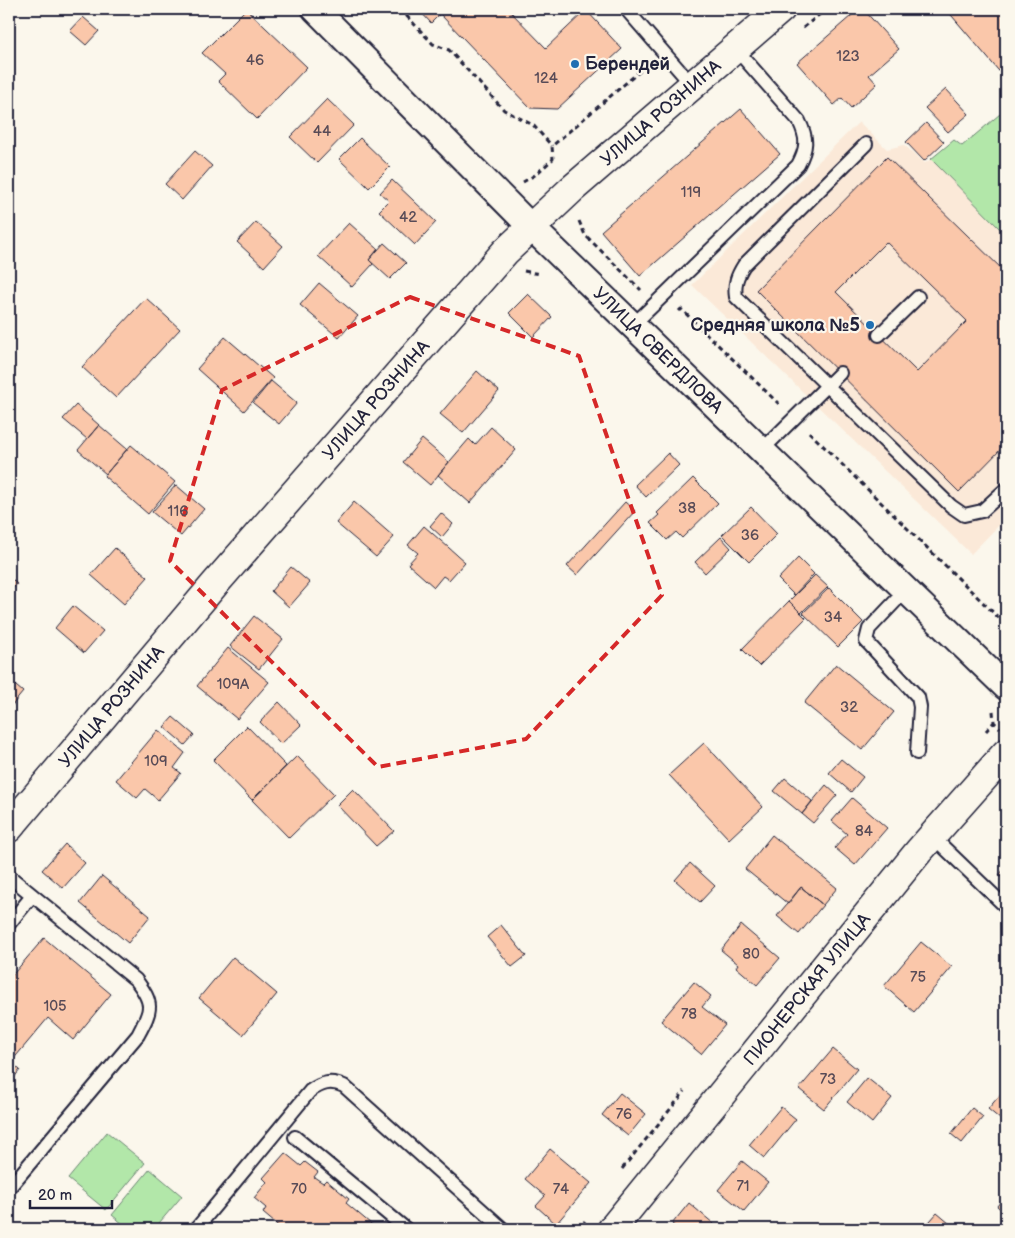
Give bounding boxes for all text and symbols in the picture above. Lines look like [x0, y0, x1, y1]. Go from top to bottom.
house number: 123 [836, 47, 860, 66]
house number: 46 [246, 51, 264, 70]
place label: Берендей [585, 54, 670, 75]
street label: УЛИЦА РОЗНИНА [596, 55, 725, 171]
marker: Берендей [569, 58, 581, 70]
house number: 124 [534, 69, 558, 88]
house number: 44 [313, 122, 331, 141]
house number: 119 [681, 183, 701, 202]
house number: 42 [399, 208, 417, 227]
street label: УЛИЦА СВЕРДЛОВА [589, 283, 727, 418]
place label: Средняя школа №5 [691, 315, 860, 336]
marker: Средняя школа №5 [864, 319, 876, 331]
street label: УЛИЦА РОЗНИНА [318, 336, 434, 464]
house number: 38 [678, 499, 696, 518]
house number: 116 [168, 502, 188, 521]
house number: 36 [741, 526, 759, 545]
house number: 34 [824, 608, 842, 627]
street label: УЛИЦА РОЗНИНА [55, 642, 169, 772]
house number: 109А [217, 675, 250, 694]
house number: 32 [840, 698, 858, 717]
house number: 109 [144, 752, 168, 771]
house number: 84 [855, 822, 873, 841]
street label: ПИОНЕРСКАЯ УЛИЦА [739, 909, 875, 1070]
house number: 80 [742, 945, 760, 964]
house number: 75 [910, 968, 926, 987]
house number: 105 [43, 997, 67, 1016]
house number: 78 [681, 1005, 697, 1024]
house number: 73 [820, 1070, 836, 1089]
house number: 76 [616, 1105, 632, 1124]
house number: 71 [736, 1177, 750, 1196]
scale bar [30, 1178, 112, 1210]
house number: 70 [291, 1180, 307, 1199]
house number: 74 [553, 1180, 569, 1199]
text: 20 m [38, 1186, 72, 1205]

